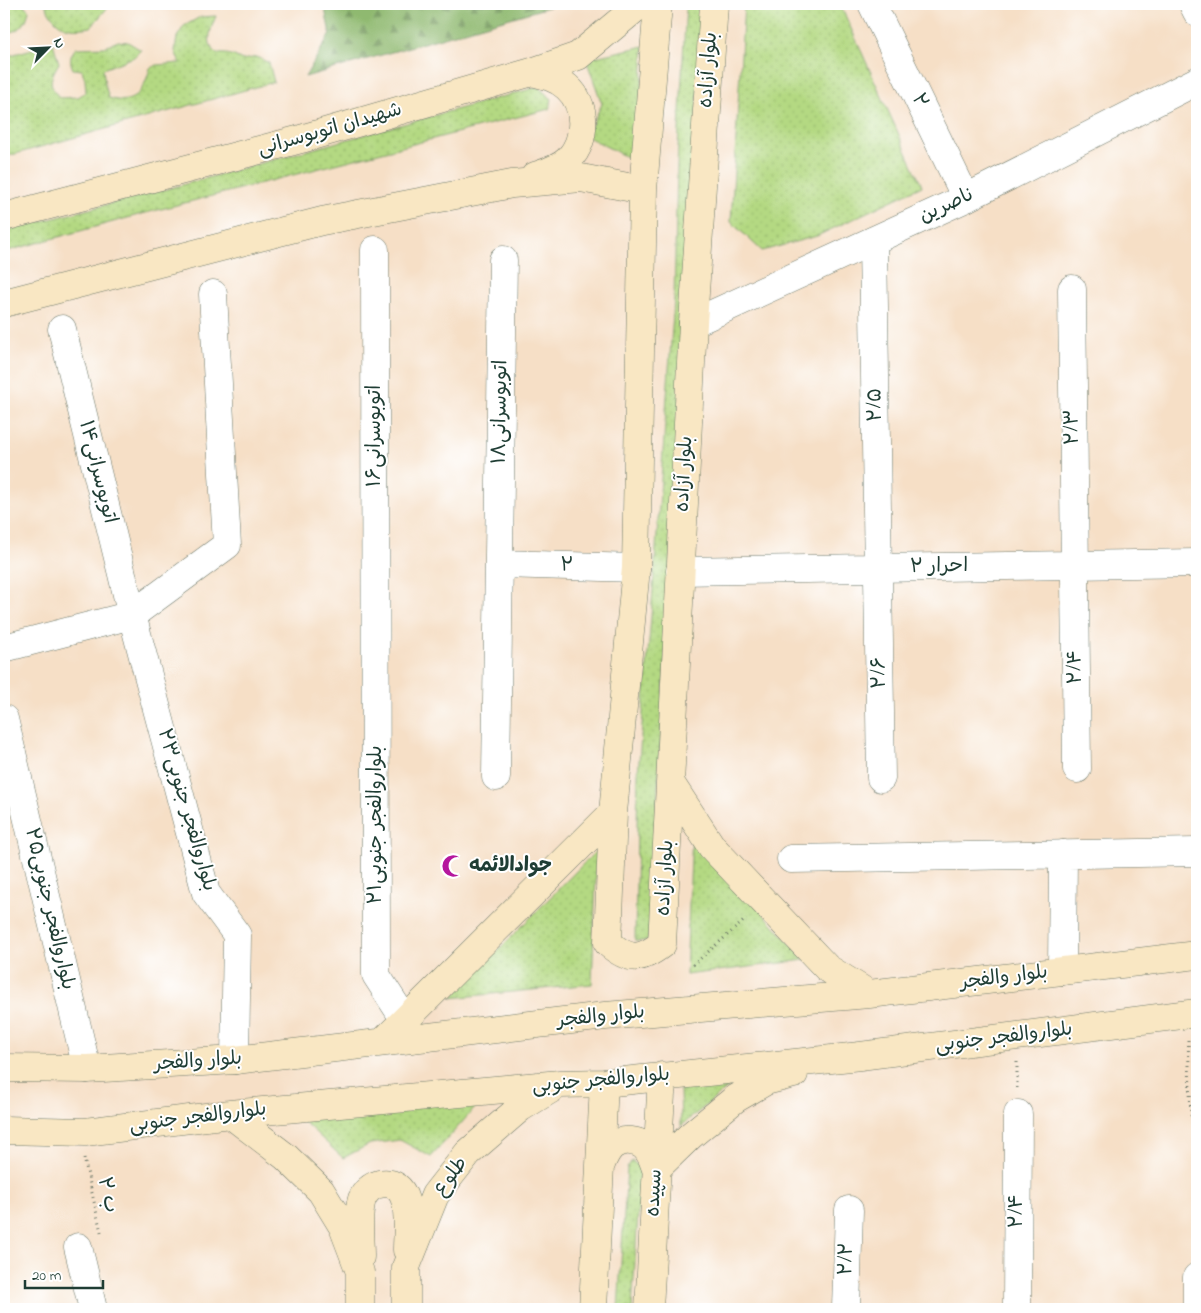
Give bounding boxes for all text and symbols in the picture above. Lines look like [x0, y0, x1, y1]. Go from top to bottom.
north arrow [22, 22, 72, 72]
street label: بلوار آزاده [692, 31, 726, 109]
text: N [47, 35, 70, 52]
street label: ۲ [903, 89, 935, 113]
street label: شهیدان اتوبوسرانی [254, 96, 406, 164]
street label: ناصرین [915, 181, 979, 231]
street label: اتوبوسرانی۱۸ [486, 360, 516, 464]
street label: اتوبوسرانی۱۶ [361, 385, 390, 487]
street label: ۲/۵ [861, 388, 891, 422]
street label: ۲/۳ [1058, 409, 1088, 445]
street label: اتوبوسرانی۱۴ [70, 417, 124, 527]
street label: بلوار آزاده [669, 435, 701, 513]
street label: ۲ [560, 551, 574, 581]
street label: ۲ احرار [910, 552, 968, 582]
street label: ۲/۴ [1061, 649, 1091, 685]
street label: ۲/۶ [865, 657, 895, 689]
street label: بلواروالفجر جنوبی۲۳ [149, 725, 223, 895]
street label: بلواروالفجر جنوبی۲۱ [362, 746, 391, 904]
street label: بلواروالفجر جنوبی۲۵ [16, 825, 82, 993]
street label: بلوار آزاده [650, 839, 682, 917]
place label: جوادالائمه [469, 852, 552, 881]
mosque icon: جوادالائمه [440, 853, 466, 879]
street label: بلوار والفجر [956, 958, 1050, 998]
street label: بلوار والفجر [554, 998, 646, 1036]
street label: بلواروالفجر جنوبی [934, 1015, 1074, 1061]
street label: بلوار والفجر [151, 1044, 243, 1080]
street label: بلواروالفجر جنوبی [531, 1061, 671, 1101]
street label: بلواروالفجر جنوبی [128, 1095, 268, 1141]
street label: طلوع [426, 1151, 476, 1203]
street label: سپیده [639, 1168, 671, 1218]
street label: ۲ ب [89, 1174, 125, 1216]
street label: ۲/۴ [1003, 1194, 1032, 1228]
street label: ۲/۲ [832, 1242, 862, 1276]
scale bar [25, 1258, 102, 1290]
text: 20 m [32, 1265, 62, 1287]

